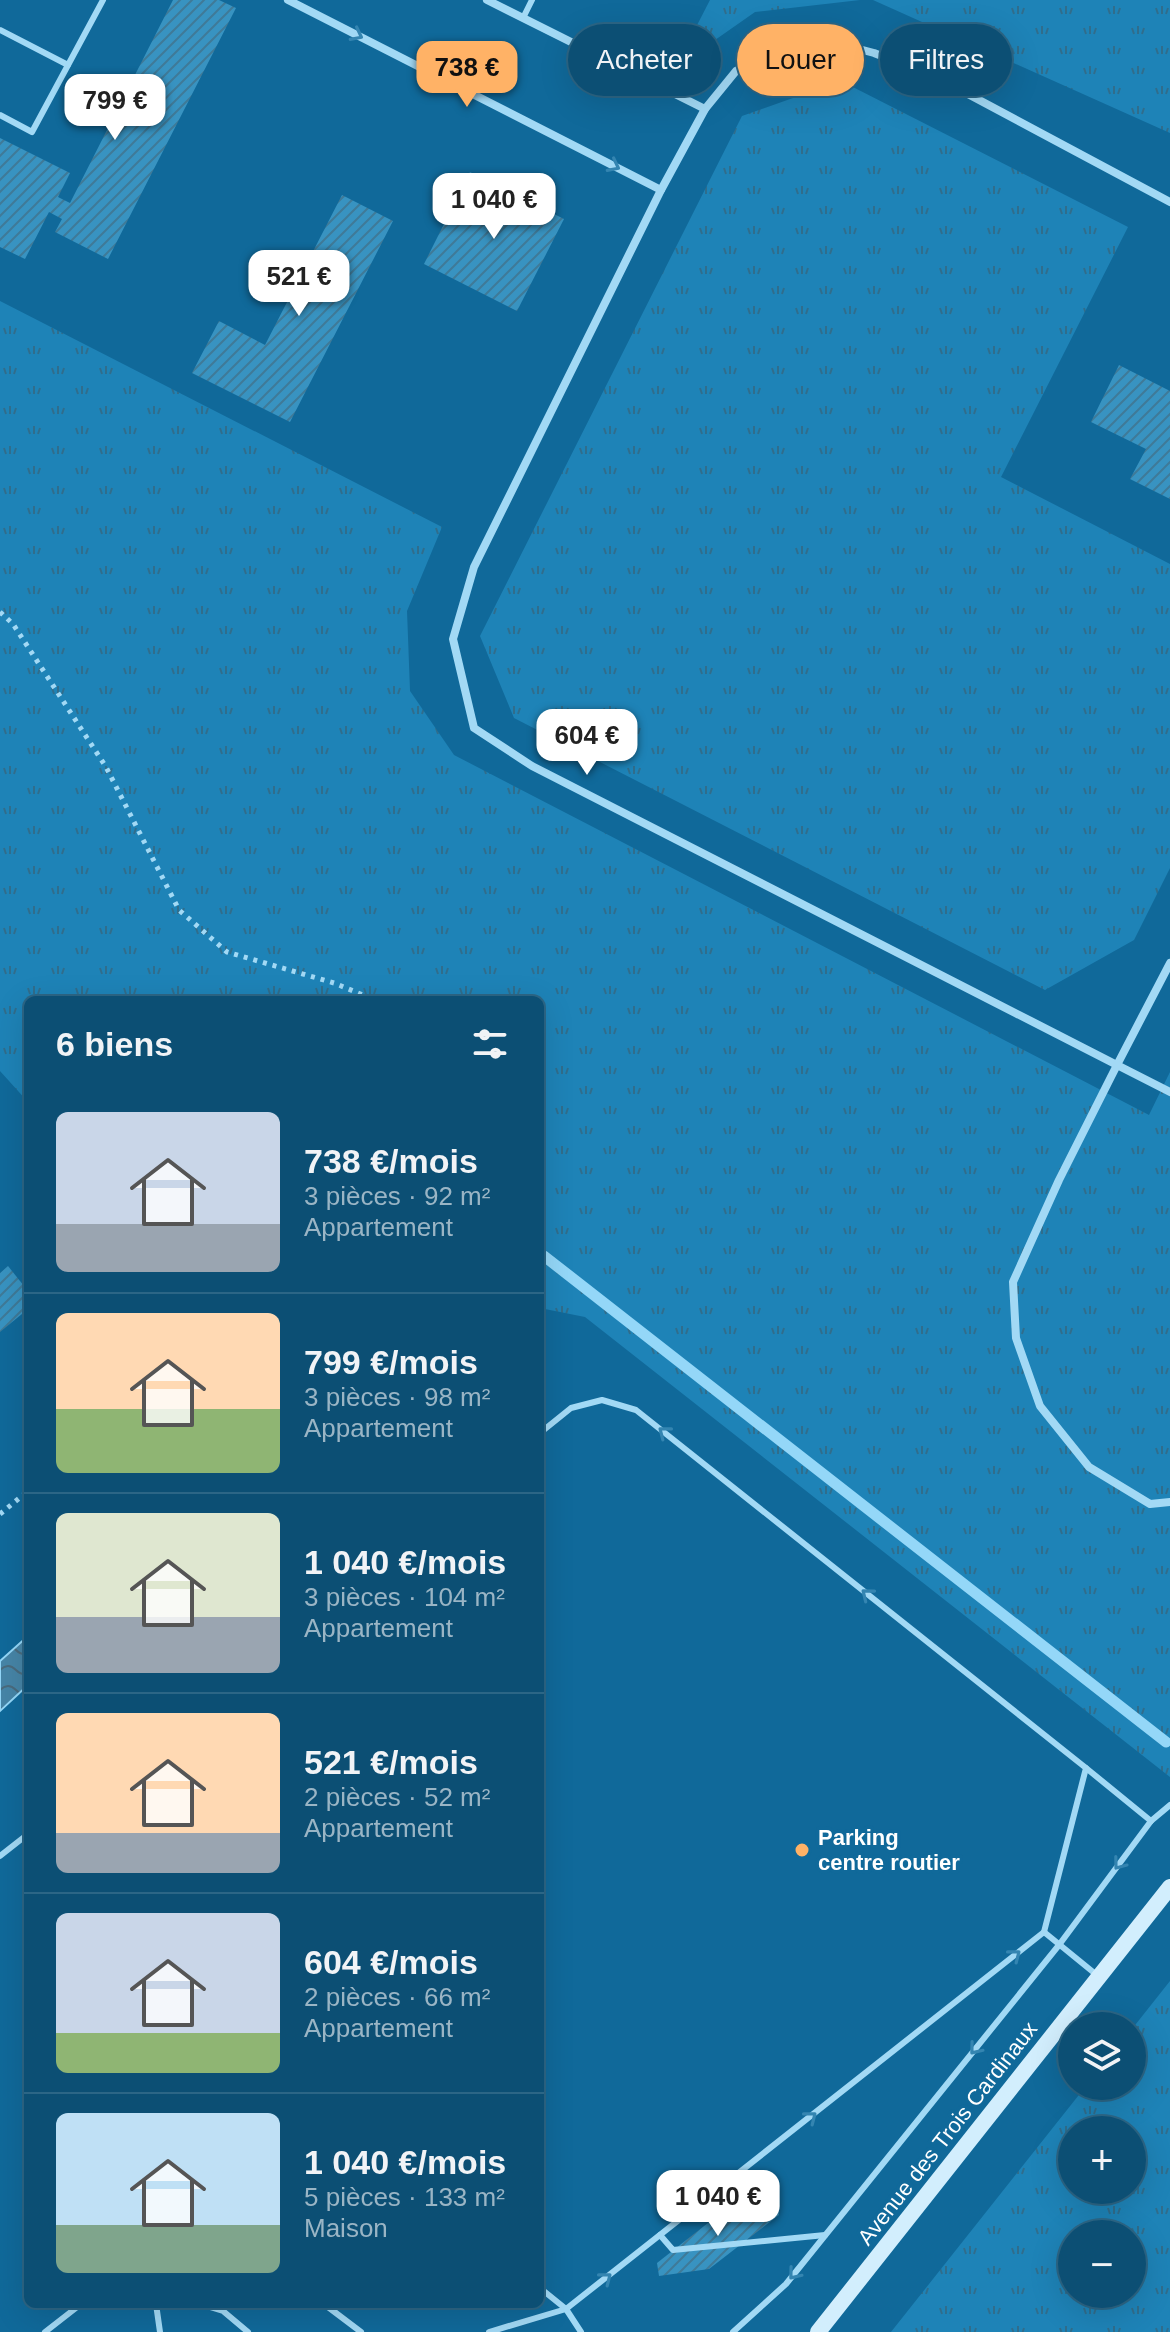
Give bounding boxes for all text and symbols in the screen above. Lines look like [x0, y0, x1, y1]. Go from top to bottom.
chip: Acheter [568, 24, 721, 96]
chip: Louer [737, 24, 864, 96]
chip: Filtres [880, 24, 1012, 96]
one-way arrow [349, 26, 364, 41]
pin: 738 € [411, 41, 523, 109]
text: 738 € [434, 52, 500, 82]
pin: 799 € [59, 74, 171, 142]
text: 799 € [82, 85, 148, 115]
one-way arrow [605, 156, 620, 172]
pin: 1 040 € [420, 173, 568, 241]
text: 1 040 € [451, 184, 537, 214]
pin: 521 € [243, 250, 355, 318]
text: 521 € [266, 261, 332, 291]
pin: 604 € [531, 709, 643, 777]
text: 604 € [554, 720, 620, 750]
icon: filters [468, 1022, 512, 1066]
text: 6 biens [56, 1025, 173, 1063]
text: 738 €/mois [304, 1142, 478, 1180]
icon: home [120, 1144, 216, 1240]
text: 3 pièces · 92 m² [304, 1181, 490, 1211]
text: Appartement [304, 1212, 453, 1242]
text: 799 €/mois [304, 1343, 478, 1381]
icon: home [120, 1345, 216, 1441]
text: 3 pièces · 98 m² [304, 1382, 490, 1412]
text: Appartement [304, 1413, 453, 1443]
one-way arrow [658, 1428, 673, 1442]
text: 1 040 €/mois [304, 1543, 506, 1581]
icon: home [120, 1545, 216, 1641]
text: 3 pièces · 104 m² [304, 1582, 505, 1612]
one-way arrow [862, 1589, 876, 1604]
text: Appartement [304, 1613, 453, 1643]
text: 521 €/mois [304, 1743, 478, 1781]
icon: home [120, 1745, 216, 1841]
text: 2 pièces · 52 m² [304, 1782, 490, 1812]
text: Appartement [304, 1813, 453, 1843]
place label: Parking centre routier [818, 1825, 960, 1875]
marker: Parking centre routier [793, 1841, 811, 1859]
one-way arrow [1115, 1855, 1129, 1870]
text: 604 €/mois [304, 1943, 478, 1981]
icon: home [120, 1945, 216, 2041]
one-way arrow [1006, 1951, 1021, 1965]
text: 2 pièces · 66 m² [304, 1982, 490, 2012]
map controls [1058, 2012, 1146, 2308]
button: layers [1058, 2012, 1146, 2100]
text: Appartement [304, 2013, 453, 2043]
street label: Avenue des Trois Cardinaux [853, 2017, 1042, 2250]
one-way arrow [970, 2040, 984, 2055]
one-way arrow [802, 2112, 817, 2126]
button: + [1058, 2116, 1146, 2204]
text: 1 040 €/mois [304, 2143, 506, 2181]
icon: home [120, 2145, 216, 2241]
pin: 1 040 € [644, 2170, 792, 2238]
text: 1 040 € [675, 2181, 761, 2211]
text: 5 pièces · 133 m² [304, 2182, 505, 2212]
text: Maison [304, 2213, 388, 2243]
button: − [1058, 2220, 1146, 2308]
one-way arrow [789, 2265, 804, 2279]
one-way arrow [597, 2273, 612, 2287]

